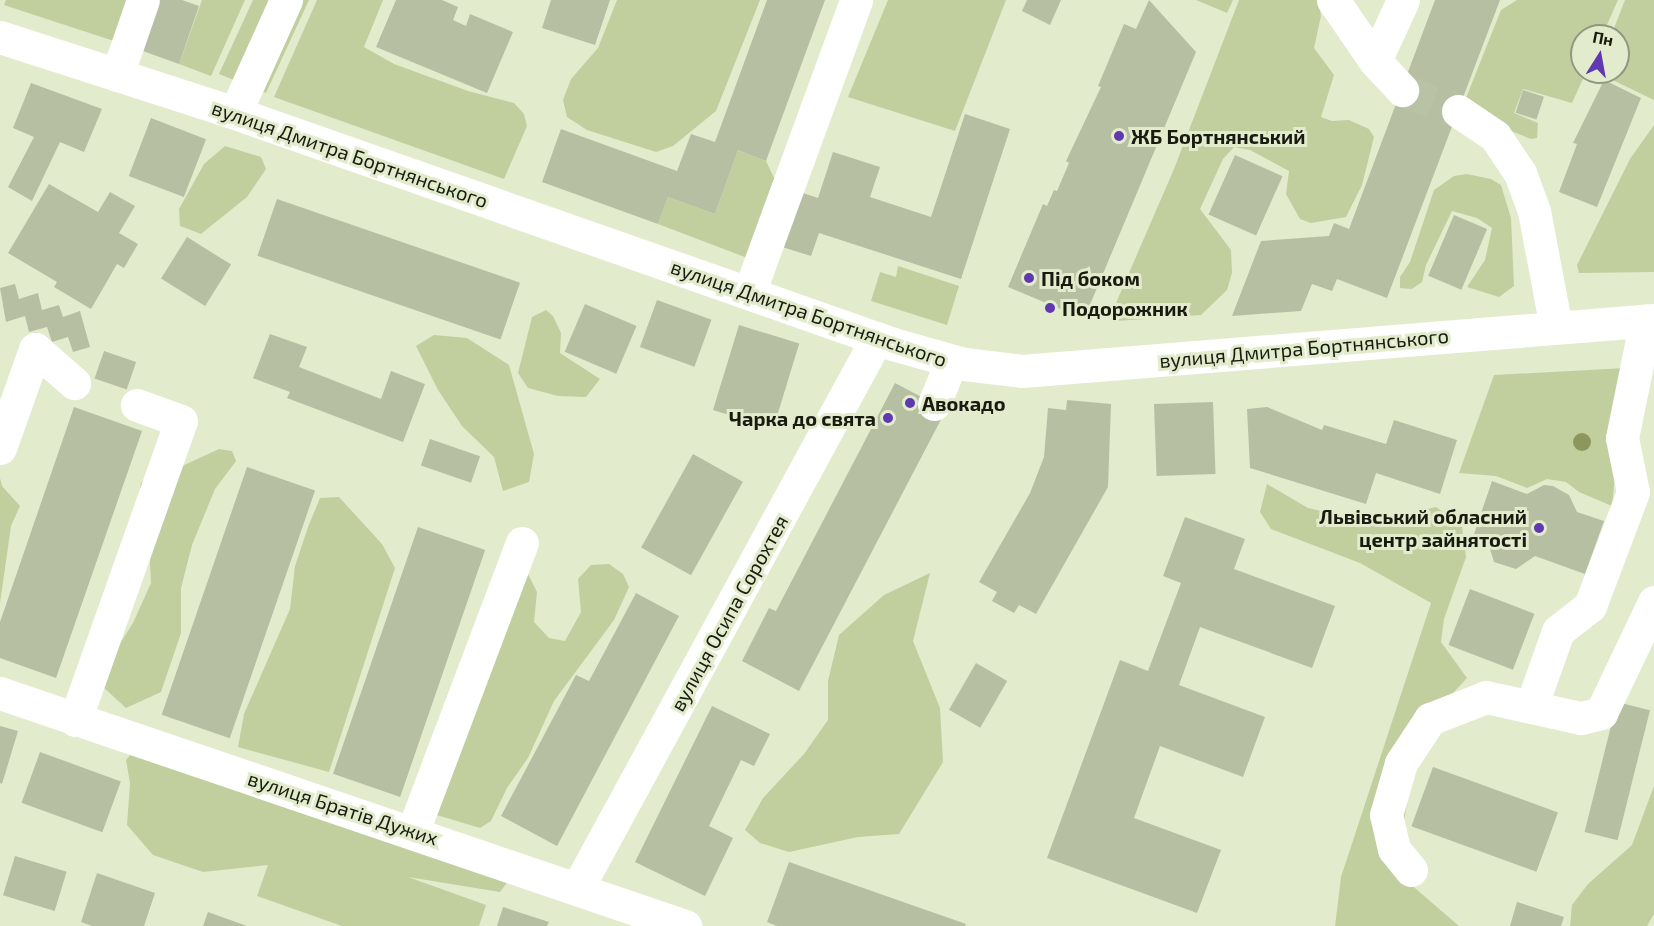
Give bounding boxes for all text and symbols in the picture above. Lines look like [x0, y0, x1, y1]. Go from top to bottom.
north arrow [1570, 24, 1630, 84]
text: Пн [1591, 26, 1615, 49]
street label: вулиця Дмитра Бортнянського [209, 95, 491, 213]
place label: ЖБ Бортнянський [1131, 124, 1305, 148]
marker: ЖБ Бортнянський [1112, 129, 1126, 143]
street label: вулиця Дмитра Бортнянського [668, 254, 950, 372]
place label: Під боком [1041, 266, 1140, 290]
marker: Під боком [1022, 271, 1036, 285]
place label: Подорожник [1062, 296, 1188, 320]
marker: Подорожник [1043, 301, 1057, 315]
street label: вулиця Дмитра Бортнянського [1158, 323, 1450, 373]
place label: Авокадо [922, 391, 1005, 415]
marker: Авокадо [903, 396, 917, 410]
place label: Чарка до свята [729, 406, 876, 430]
marker: Чарка до свята [881, 411, 895, 425]
place label: Львівський обласний центр зайнятості [1319, 504, 1527, 551]
street label: вулиця Осипа Сорохтея [665, 511, 793, 715]
marker: Львівський обласний центр зайнятості [1532, 521, 1546, 535]
street label: вулиця Братів Дужих [245, 766, 441, 850]

